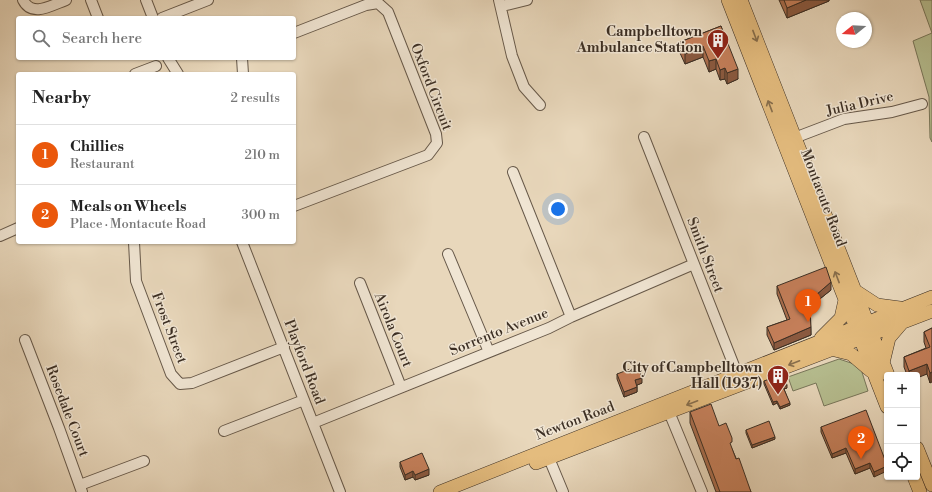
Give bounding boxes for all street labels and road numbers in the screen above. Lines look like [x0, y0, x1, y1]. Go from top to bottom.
street label: Oxford Circuit [406, 41, 456, 133]
street label: Julia Drive [824, 88, 895, 121]
street label: Montacute Road [796, 147, 850, 249]
street label: Smith Street [682, 215, 728, 295]
street label: Airola Court [369, 289, 416, 370]
street label: Frost Street [147, 290, 191, 366]
street label: Sorrento Avenue [447, 304, 551, 360]
street label: Playford Road [280, 317, 328, 407]
street label: Rosedale Court [41, 363, 93, 459]
street label: Newton Road [533, 398, 617, 444]

